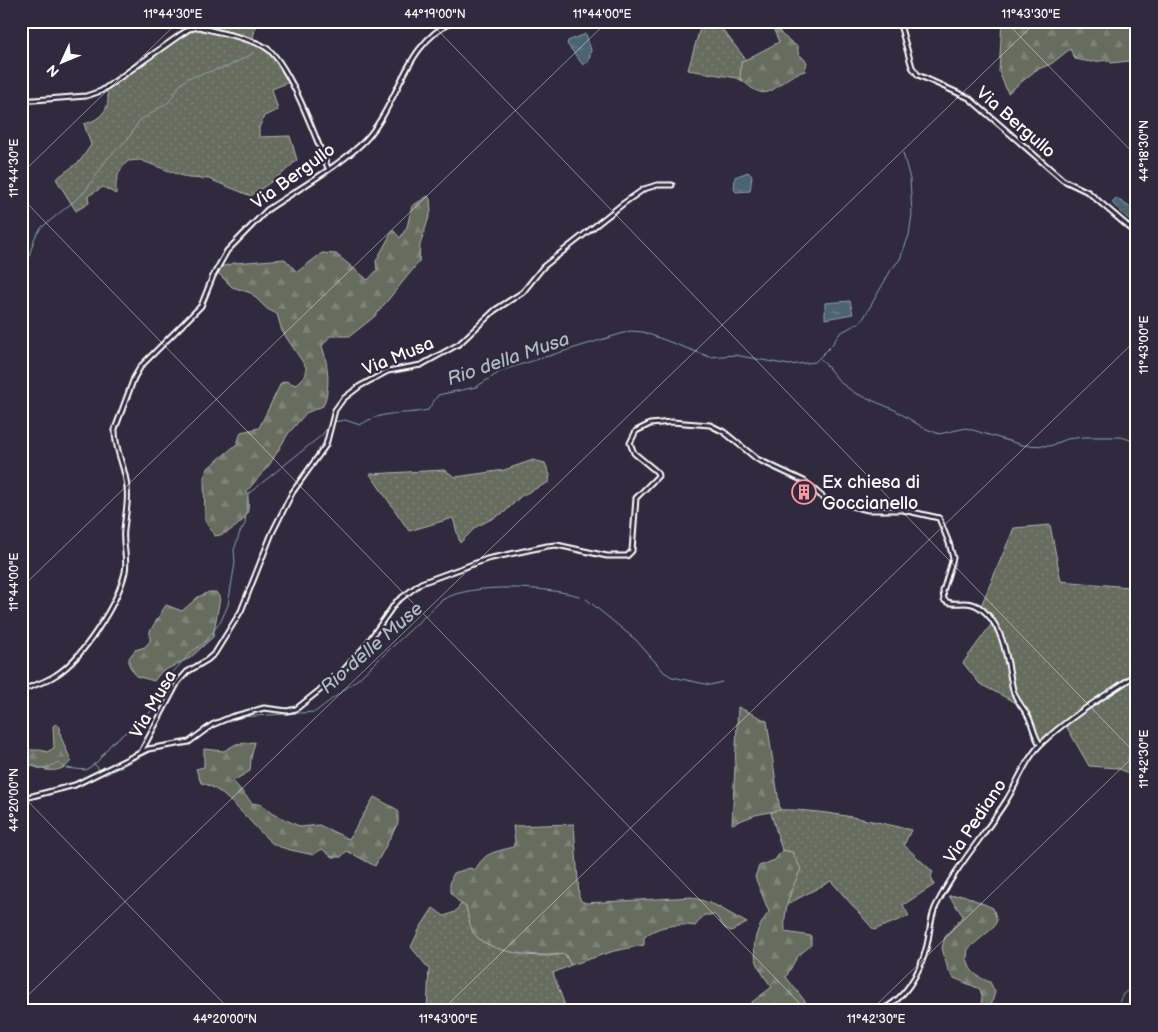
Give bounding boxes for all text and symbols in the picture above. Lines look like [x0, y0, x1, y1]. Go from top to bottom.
text: 11°44'30"E [144, 7, 203, 22]
text: 44°19'00"N [404, 7, 466, 22]
text: 11°44'00"E [573, 7, 631, 22]
text: 11°43'30"E [1001, 7, 1061, 22]
north arrow [38, 38, 88, 88]
text: N [43, 61, 63, 80]
street label: Via Bergullo [972, 82, 1060, 162]
text: 44°18'30"N [1137, 120, 1152, 182]
text: 11°44'30"E [7, 138, 22, 197]
street label: Via Bergullo [247, 139, 339, 214]
text: 11°43'00"E [1137, 316, 1152, 374]
water label: Rio della Musa [444, 328, 573, 391]
street label: Via Musa [359, 333, 437, 380]
place label: Ex chiesa di Goccianello [822, 472, 920, 514]
building icon: Ex chiesa di Goccianello [791, 479, 817, 505]
text: 11°44'00"E [7, 553, 22, 611]
water label: Rio delle Muse [316, 597, 428, 699]
street label: Via Musa [126, 667, 181, 742]
text: 11°42'30"E [1137, 730, 1152, 788]
text: 44°20'00"N [7, 768, 22, 832]
street label: Via Pediano [940, 775, 1011, 867]
text: 44°20'00"N [193, 1012, 257, 1027]
text: 11°43'00"E [419, 1012, 477, 1027]
text: 11°42'30"E [847, 1012, 905, 1027]

